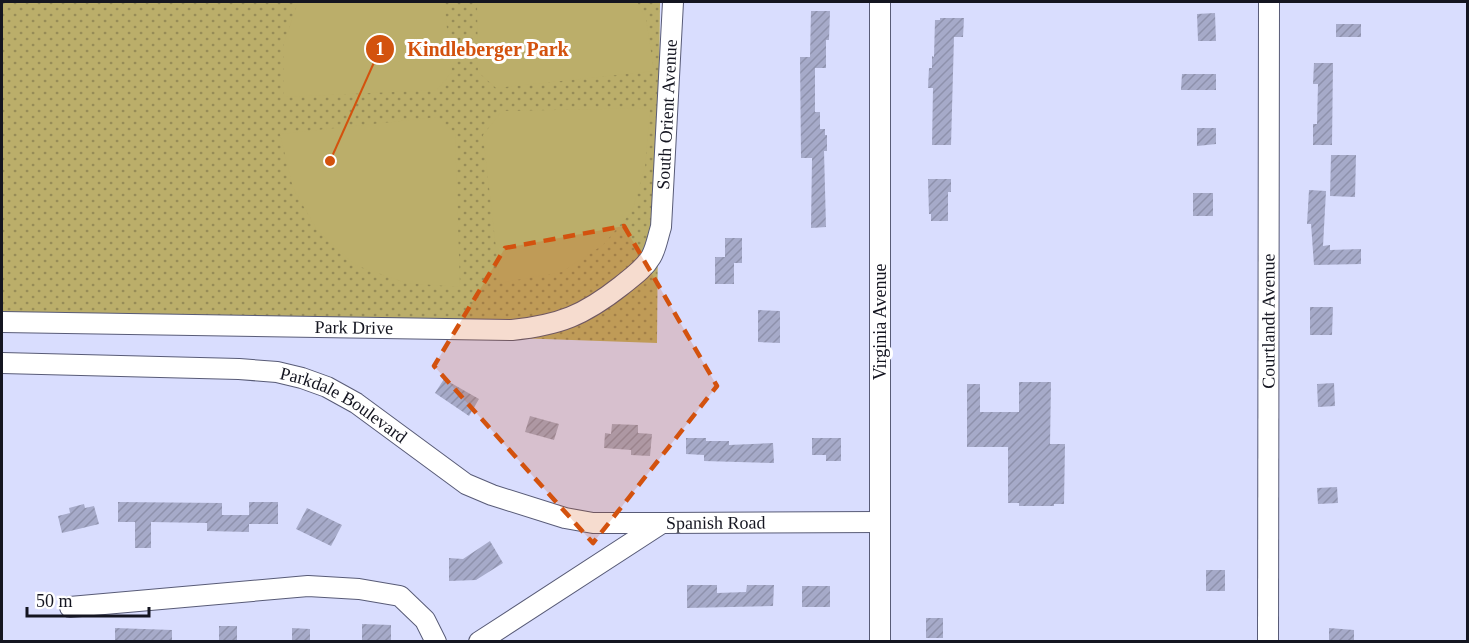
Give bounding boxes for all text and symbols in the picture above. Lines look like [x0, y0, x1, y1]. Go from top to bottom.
callout: Kindleberger Park [365, 30, 581, 68]
text: Kindleberger Park [407, 38, 570, 61]
text: 1 [376, 39, 385, 59]
street label: South Orient Avenue [653, 39, 681, 190]
street label: Courtlandt Avenue [1258, 253, 1279, 389]
street label: Virginia Avenue [870, 264, 890, 380]
street label: Park Drive [315, 317, 393, 338]
street label: Parkdale Boulevard [278, 363, 411, 447]
street label: Spanish Road [666, 513, 766, 533]
scale bar [27, 580, 148, 618]
text: 50 m [36, 591, 73, 611]

